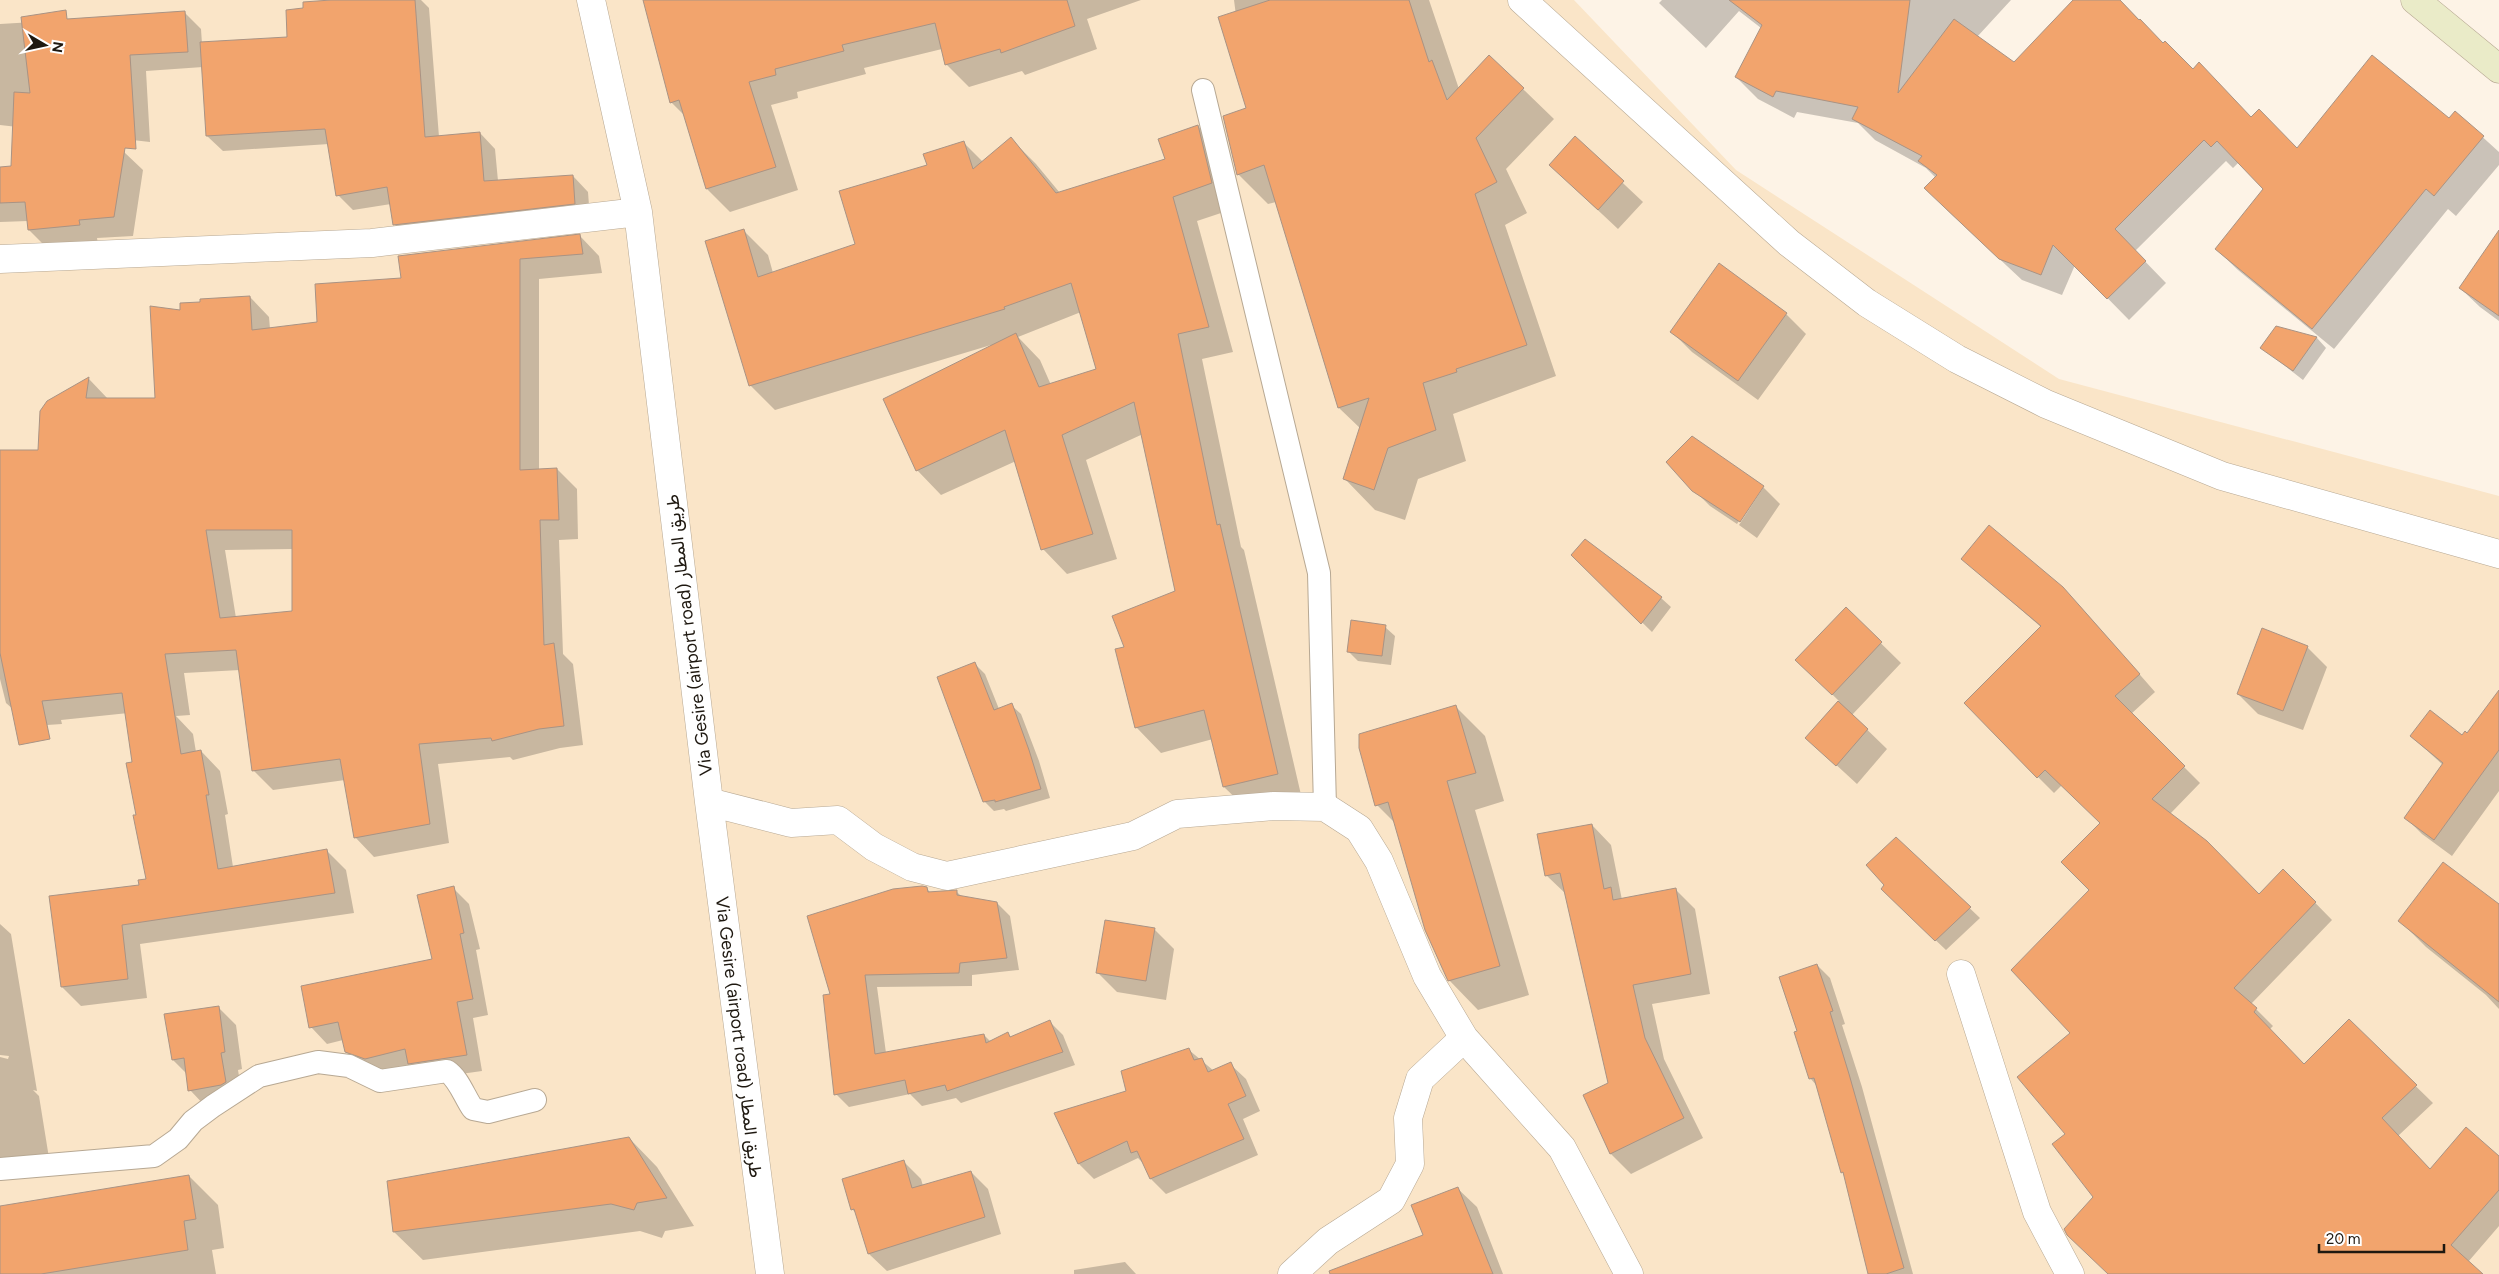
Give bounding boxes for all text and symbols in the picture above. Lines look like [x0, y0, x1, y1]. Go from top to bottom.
north arrow [20, 20, 70, 70]
text: N [48, 40, 67, 54]
street label: Via Gesire (airport road) طريق المطار [661, 493, 717, 777]
street label: Via Gesire (airport road) طريق المطار [711, 895, 767, 1179]
scale bar [2319, 1222, 2444, 1254]
text: 20 m [2326, 1230, 2360, 1248]

